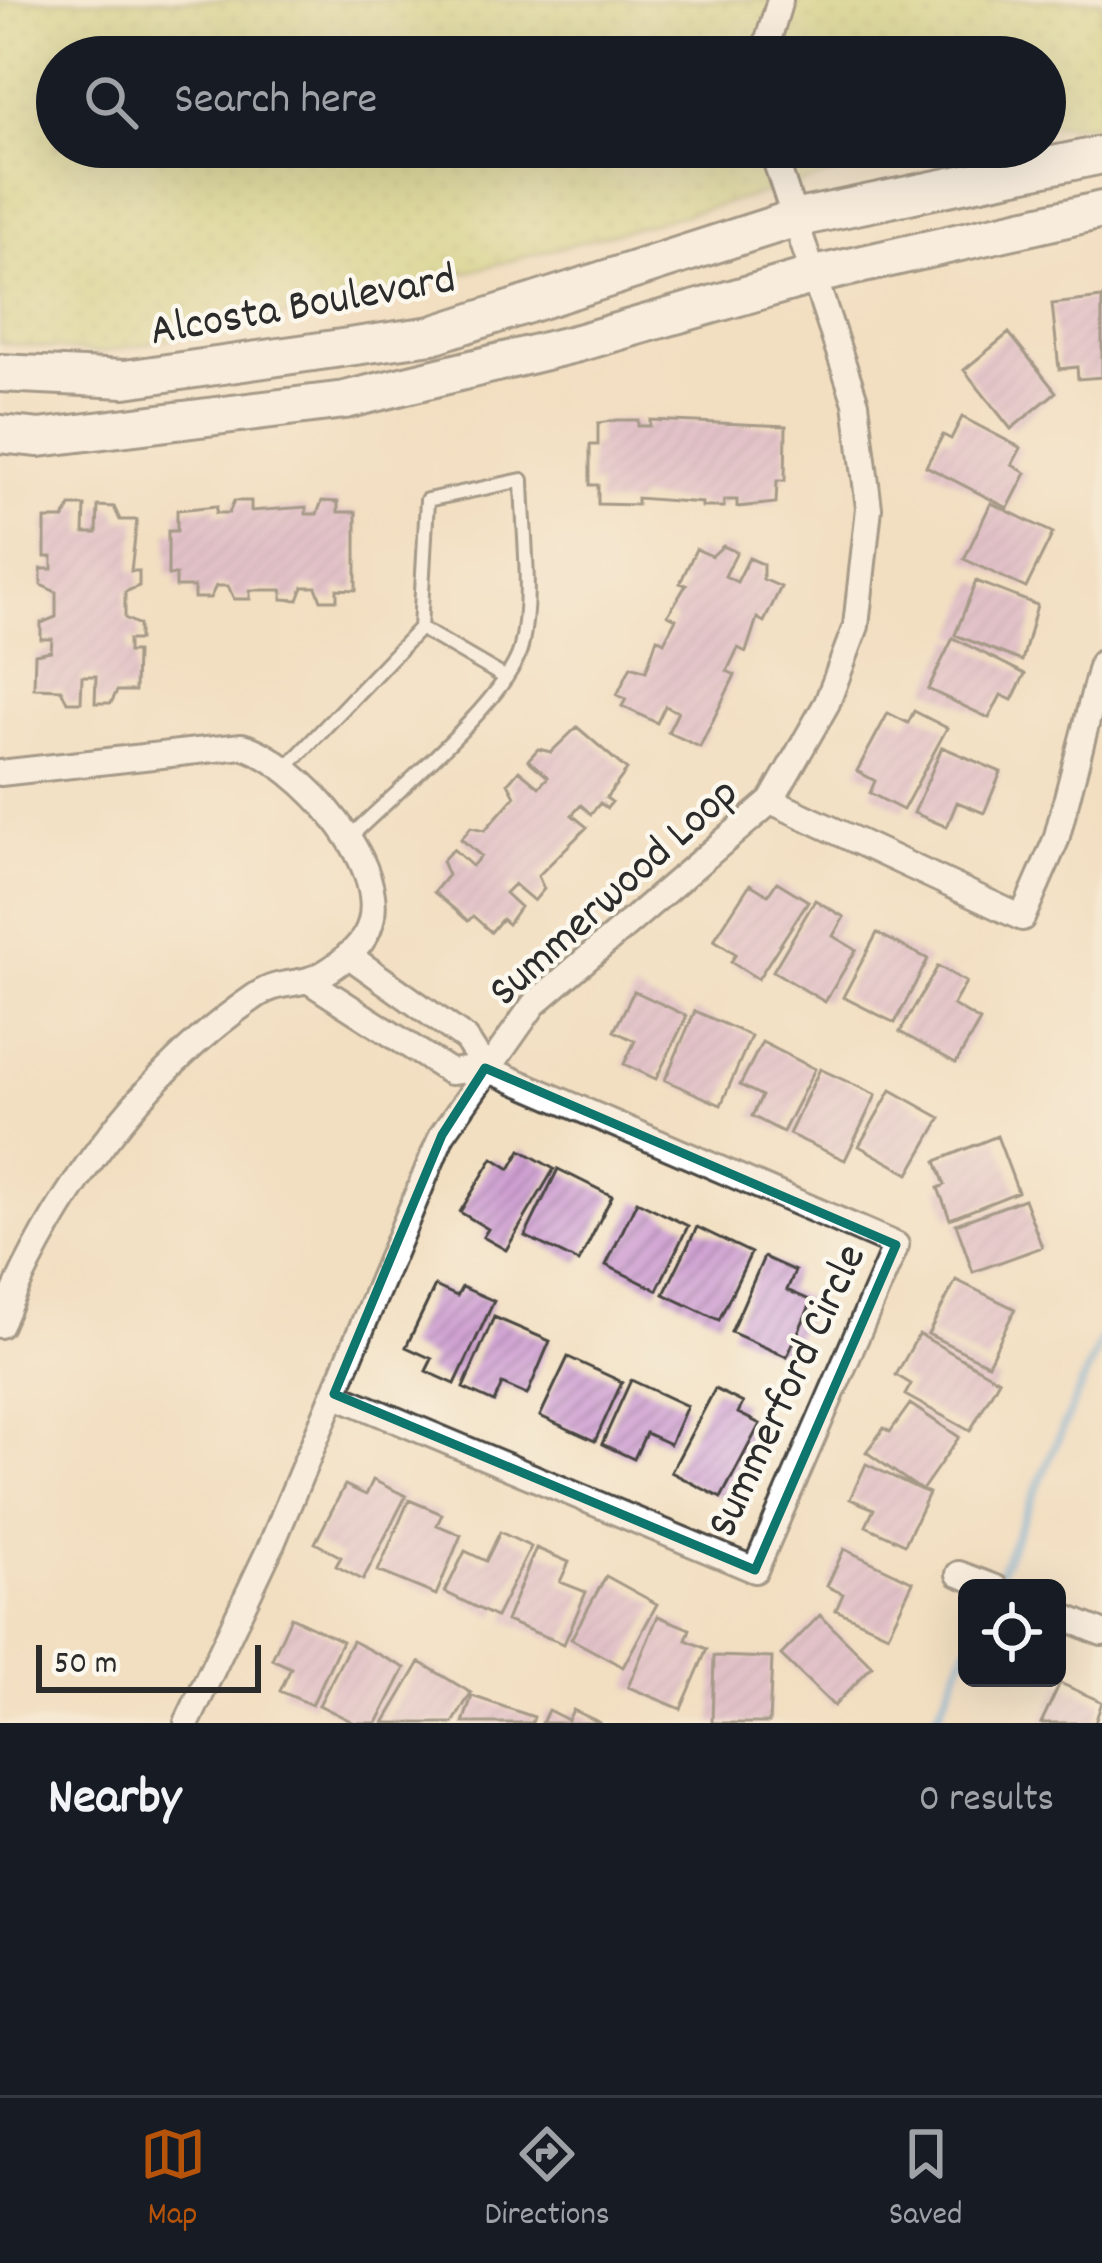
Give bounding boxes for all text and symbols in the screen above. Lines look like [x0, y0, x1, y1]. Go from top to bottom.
search box [36, 36, 1066, 168]
icon: search [78, 69, 144, 135]
text: Search here [174, 70, 377, 134]
street label: Alcosta Boulevard [145, 250, 461, 366]
street label: Summerwood Loop [476, 764, 755, 1024]
street label: Summerford Circle [693, 1235, 885, 1549]
map controls [958, 1579, 1066, 1687]
button: locate [958, 1579, 1066, 1687]
scale bar [36, 1639, 261, 1692]
text: 50 m [54, 1642, 118, 1689]
text: Nearby [48, 1765, 181, 1837]
text: 0 results [919, 1774, 1054, 1829]
tab: Map [140, 2121, 206, 2240]
tab: Directions [485, 2121, 610, 2240]
tab: Saved [889, 2121, 962, 2240]

